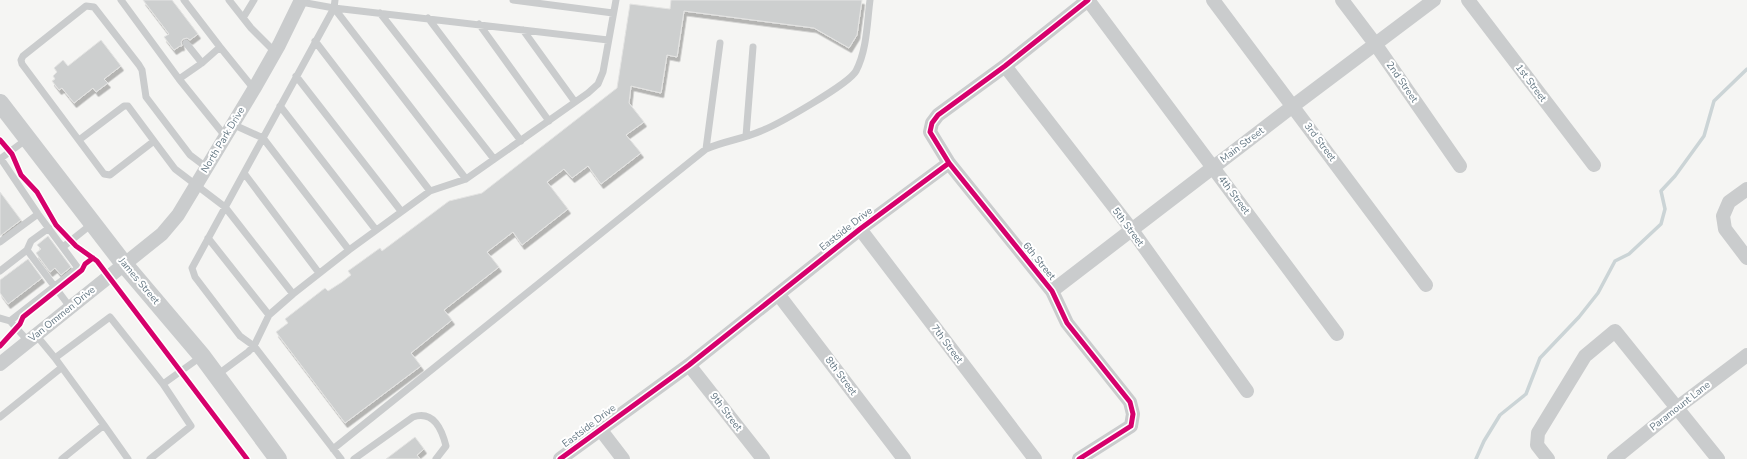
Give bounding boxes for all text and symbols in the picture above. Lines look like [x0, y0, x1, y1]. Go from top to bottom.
street label: 2nd Street [1383, 59, 1422, 106]
street label: 1st Street [1512, 61, 1550, 105]
street label: North Park Drive [198, 104, 248, 176]
street label: 3rd Street [1301, 120, 1339, 165]
street label: Main Street [1217, 124, 1267, 166]
street label: 4th Street [1215, 173, 1253, 218]
street label: Eastside Drive [817, 204, 875, 254]
street label: 5th Street [1109, 205, 1147, 250]
street label: 6th Street [1019, 239, 1059, 283]
street label: James Street [115, 254, 163, 308]
street label: Van Ommen Drive [25, 283, 98, 346]
street label: 7th Street [928, 322, 966, 367]
street label: 8th Street [822, 354, 860, 399]
street label: Paramount Lane [1647, 378, 1713, 434]
street label: 9th Street [707, 390, 746, 434]
street label: Eastside Drive [559, 401, 619, 451]

